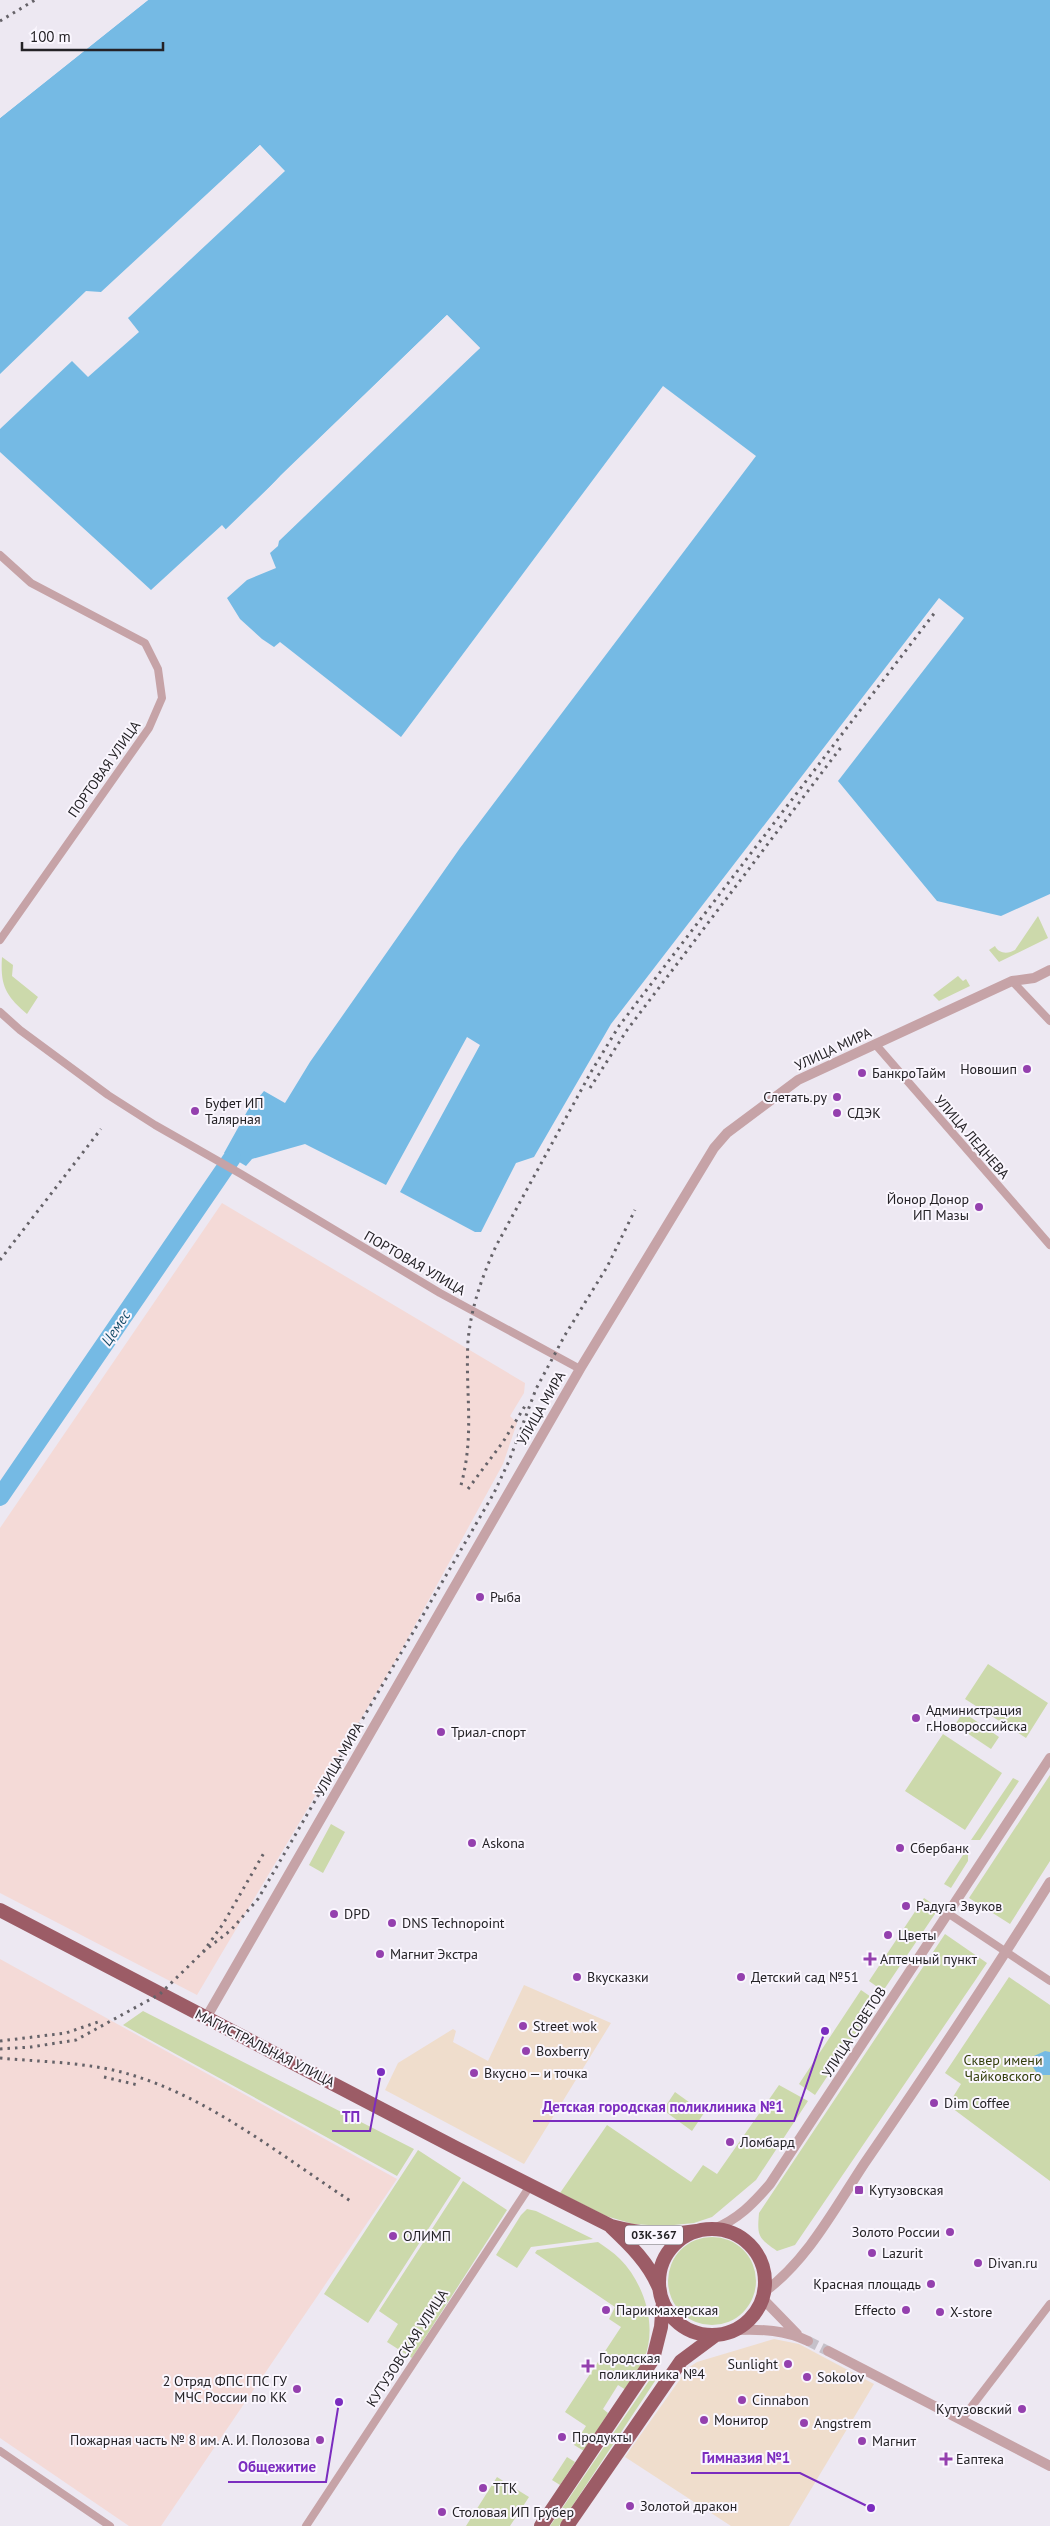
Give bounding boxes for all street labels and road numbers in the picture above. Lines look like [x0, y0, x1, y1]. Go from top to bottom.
street label: ПОРТОВАЯ УЛИЦА [64, 716, 145, 821]
street label: УЛИЦА МИРА [792, 1023, 875, 1075]
street label: УЛИЦА ЛЕДНЕВА [931, 1091, 1014, 1183]
street label: ПОРТОВАЯ УЛИЦА [361, 1227, 470, 1300]
street label: УЛИЦА МИРА [513, 1367, 570, 1448]
street label: УЛИЦА МИРА [311, 1718, 368, 1799]
street label: УЛИЦА СОВЕТОВ [818, 1983, 890, 2081]
street label: МАГИСТРАЛЬНАЯ УЛИЦА [192, 2005, 339, 2091]
road number: 03К-367 [625, 2226, 683, 2244]
street label: КУТУЗОВСКАЯ УЛИЦА [362, 2285, 452, 2410]

